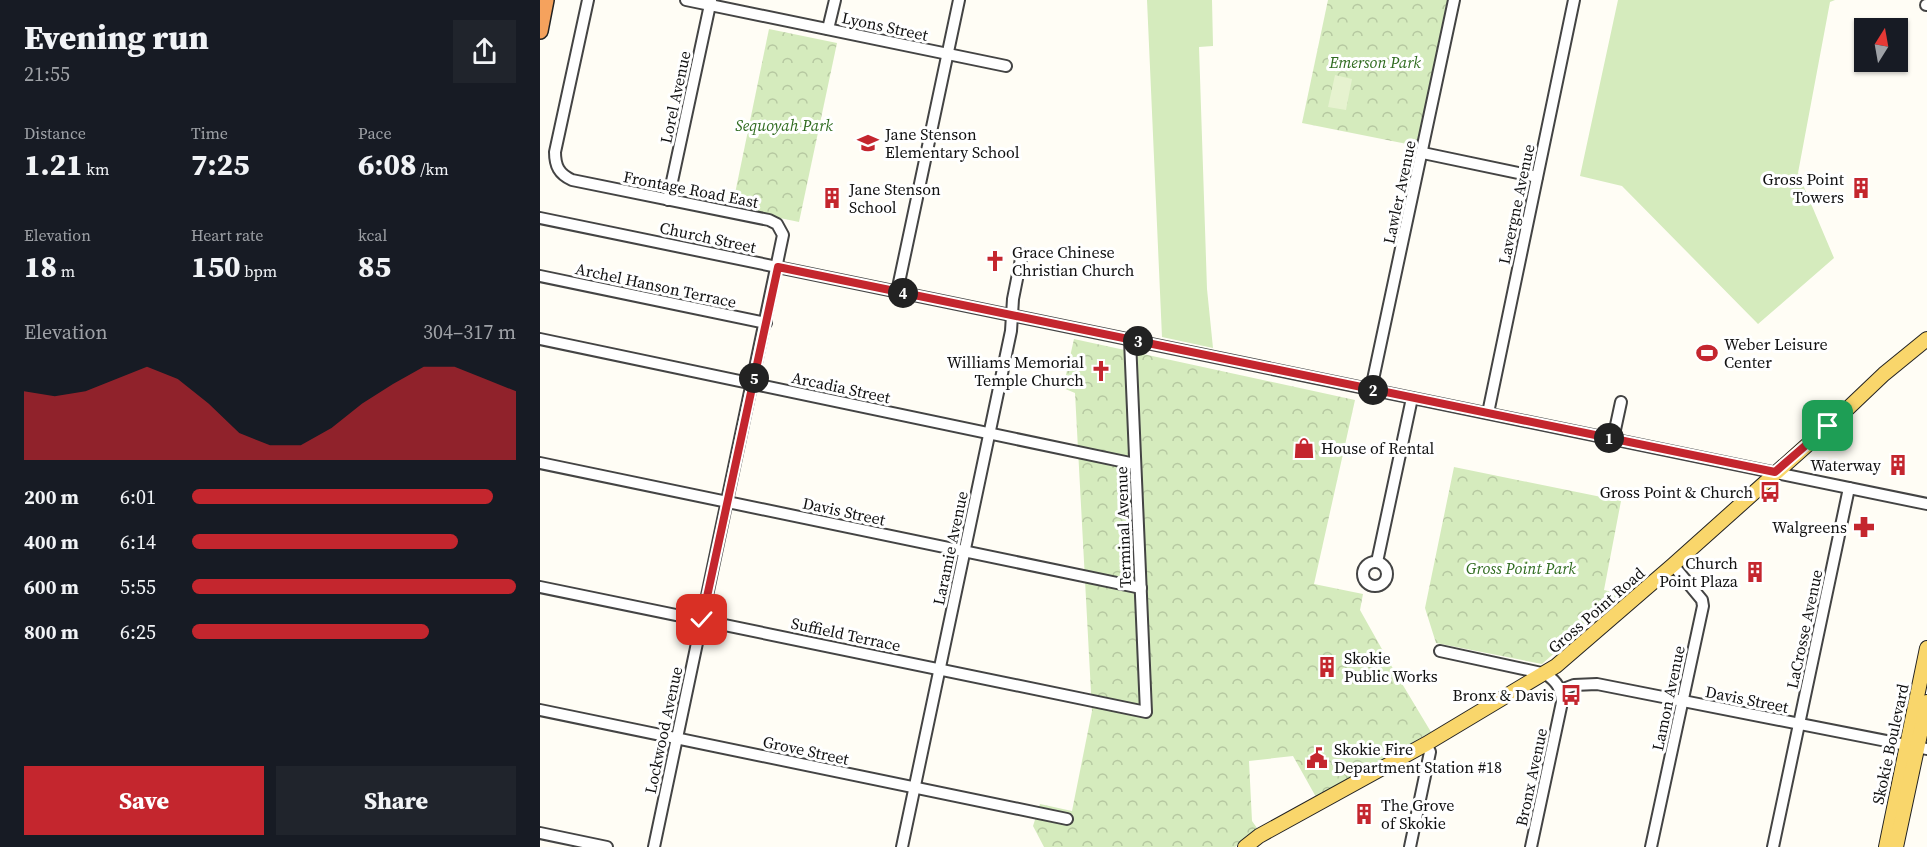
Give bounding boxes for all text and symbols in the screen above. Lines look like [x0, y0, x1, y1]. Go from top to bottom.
street label: Lyons Street [840, 6, 931, 46]
text: Evening run [24, 15, 209, 60]
north arrow [1854, 18, 1908, 72]
map controls [1854, 18, 1908, 72]
button: share [453, 20, 516, 83]
street label: Lorel Avenue [654, 49, 696, 145]
park label: Emerson Park [1328, 51, 1421, 73]
text: 21:55 [24, 60, 70, 88]
park label: Sequoyah Park [735, 114, 833, 136]
text: Distance [24, 122, 86, 144]
text: Time [191, 122, 228, 144]
text: Pace [358, 122, 392, 144]
place label: Jane Stenson Elementary School [884, 123, 1020, 163]
school or university icon: Jane Stenson Elementary School [856, 131, 880, 155]
street label: Lawler Avenue [1377, 138, 1421, 246]
street label: Lavergne Avenue [1493, 142, 1539, 266]
text: 1.21 [24, 144, 83, 185]
text: 7:25 [191, 144, 250, 185]
text: 6:08 [358, 144, 417, 185]
text: km [83, 158, 110, 180]
text: /km [417, 158, 449, 180]
street label: Frontage Road East [622, 165, 761, 213]
place label: Gross Point Towers [1763, 168, 1845, 208]
building icon: Gross Point Towers [1849, 176, 1873, 200]
place label: Jane Stenson School [848, 178, 941, 218]
building icon: Jane Stenson School [820, 186, 844, 210]
street label: Church Street [658, 216, 759, 258]
text: Elevation [24, 224, 91, 246]
text: Heart rate [191, 224, 263, 246]
text: kcal [358, 224, 387, 246]
place label: Grace Chinese Christian Church [1012, 241, 1135, 281]
text: 18 [24, 246, 57, 287]
text: 150 [191, 246, 241, 287]
text: 85 [358, 246, 391, 287]
church icon: Grace Chinese Christian Church [983, 249, 1007, 273]
street label: Archel Hanson Terrace [573, 257, 739, 313]
text: m [57, 260, 75, 282]
text: bpm [241, 260, 277, 282]
pin: 4 [888, 278, 918, 308]
text: 4 [899, 282, 907, 304]
text: Elevation [24, 318, 108, 346]
text: 304–317 m [423, 318, 516, 346]
pin: 3 [1123, 326, 1153, 356]
text: 3 [1134, 330, 1142, 352]
place label: Weber Leisure Center [1724, 333, 1828, 373]
sports icon: Weber Leisure Center [1695, 341, 1719, 365]
place label: Williams Memorial Temple Church [947, 351, 1084, 391]
church icon: Williams Memorial Temple Church [1089, 359, 1113, 383]
pin: 5 [739, 363, 769, 393]
street label: Arcadia Street [790, 366, 893, 408]
text: 5 [750, 367, 758, 389]
pin: 2 [1358, 375, 1388, 405]
text: 2 [1369, 379, 1377, 401]
pin [1802, 400, 1853, 451]
icon: arrive [1811, 409, 1844, 442]
pin: 1 [1594, 423, 1624, 453]
text: 1 [1605, 427, 1613, 449]
shop icon: House of Rental [1292, 436, 1316, 460]
place label: House of Rental [1321, 437, 1435, 459]
building icon: Waterway [1886, 453, 1910, 477]
place label: Waterway [1810, 454, 1882, 476]
street label: Terminal Avenue [1110, 466, 1136, 588]
bus stop icon: Gross Point & Church [1758, 480, 1782, 504]
place label: Gross Point & Church [1600, 481, 1753, 503]
text: 200 m [24, 483, 79, 511]
text: 6:01 [120, 483, 156, 511]
street label: Laramie Avenue [927, 489, 973, 607]
street label: Davis Street [801, 491, 888, 531]
pharmacy icon: Walgreens [1852, 515, 1876, 539]
place label: Walgreens [1772, 516, 1847, 538]
text: 400 m [24, 528, 79, 556]
text: 6:14 [120, 528, 156, 556]
place label: Church Point Plaza [1659, 552, 1739, 592]
park label: Gross Point Park [1466, 557, 1576, 579]
building icon: Church Point Plaza [1743, 560, 1767, 584]
street label: Gross Point Road [1543, 562, 1649, 658]
street label: LaCrosse Avenue [1781, 567, 1827, 691]
text: 600 m [24, 573, 79, 601]
text: 5:55 [120, 573, 156, 601]
pin [676, 594, 727, 645]
icon: check [685, 603, 718, 636]
street label: Suffield Terrace [789, 612, 903, 656]
text: 800 m [24, 618, 79, 646]
text: 6:25 [120, 618, 156, 646]
street label: Lamon Avenue [1646, 643, 1690, 753]
place label: Skokie Public Works [1344, 647, 1438, 687]
building icon: Skokie Public Works [1315, 655, 1339, 679]
street label: Lockwood Avenue [639, 664, 687, 796]
street label: Davis Street [1704, 680, 1791, 718]
street label: Skokie Boulevard [1866, 682, 1914, 806]
bus stop icon: Bronx & Davis [1559, 683, 1583, 707]
place label: Bronx & Davis [1452, 684, 1554, 706]
street label: Bronx Avenue [1510, 726, 1552, 828]
street label: Grove Street [761, 730, 852, 770]
place label: Skokie Fire Department Station #18 [1334, 738, 1502, 778]
public building icon: Skokie Fire Department Station #18 [1305, 746, 1329, 770]
button: Save [24, 766, 264, 835]
button: Share [276, 766, 516, 835]
place label: The Grove of Skokie [1381, 794, 1454, 834]
building icon: The Grove of Skokie [1352, 802, 1376, 826]

